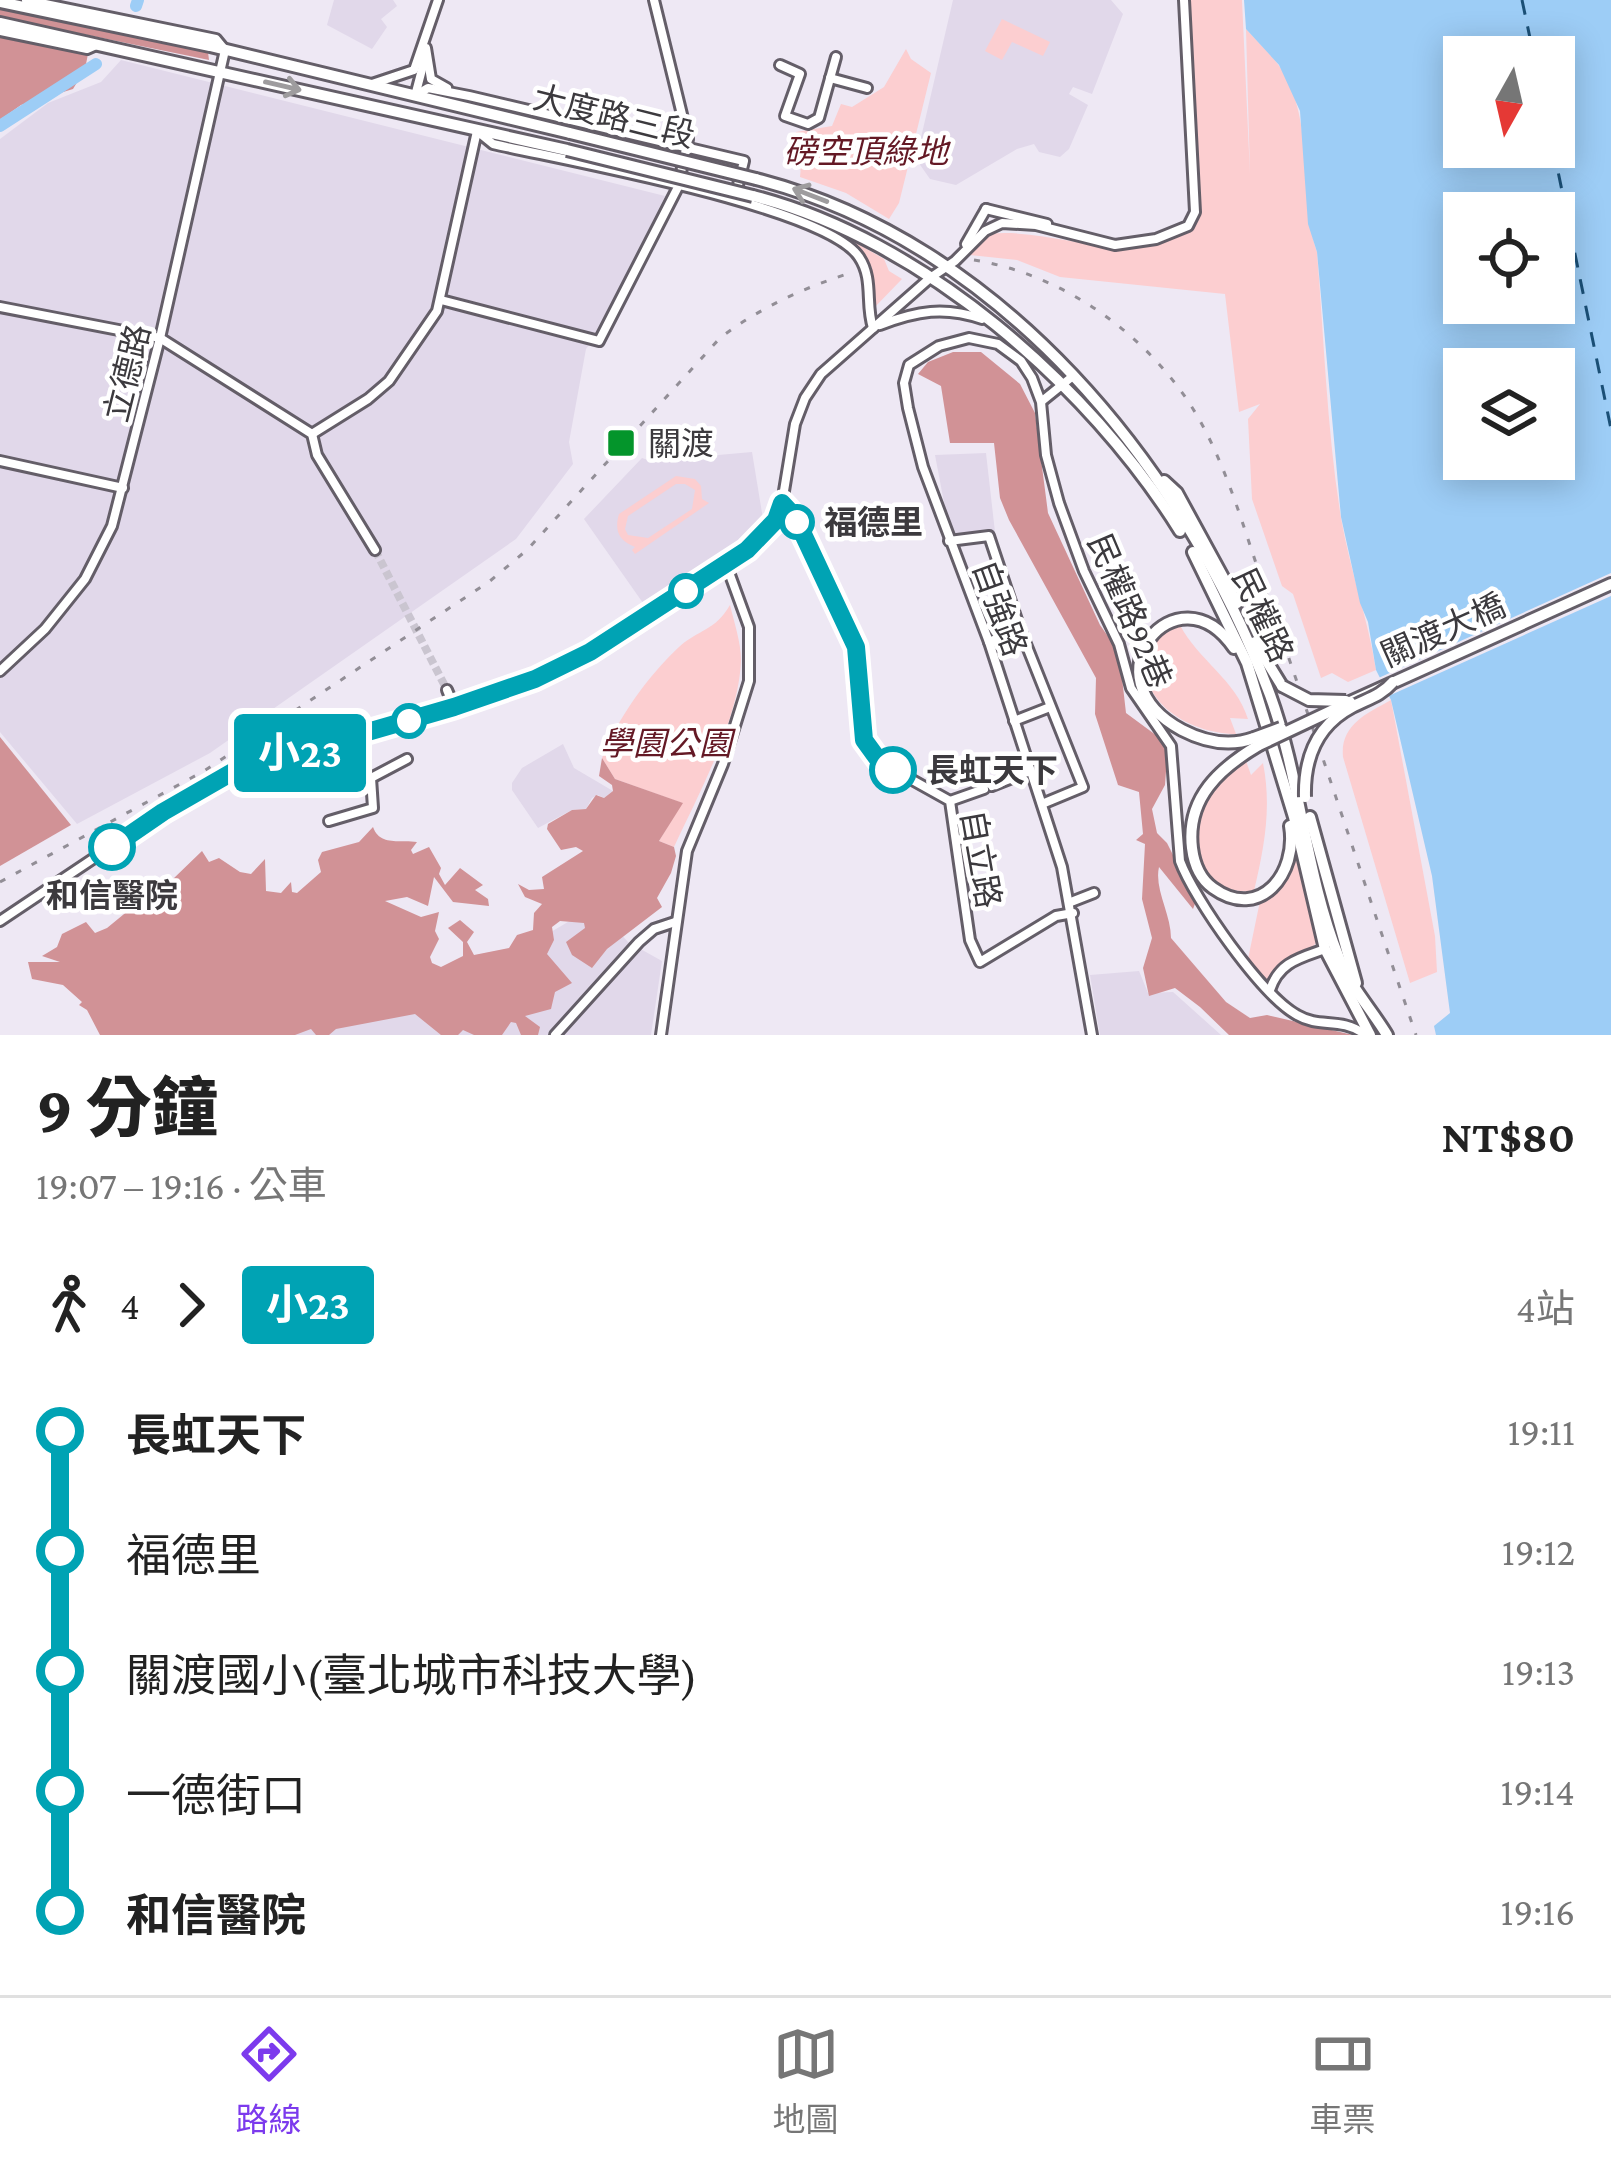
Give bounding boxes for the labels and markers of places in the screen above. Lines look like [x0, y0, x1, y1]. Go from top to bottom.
place label: 關渡 [648, 425, 714, 462]
marker: 關渡 [605, 427, 637, 459]
place label: 福德里 [824, 504, 923, 541]
marker: 福德里 [781, 506, 813, 538]
unlabelled marker [670, 575, 702, 607]
unlabelled marker [393, 705, 425, 737]
marker: 長虹天下 [871, 748, 915, 792]
place label: 長虹天下 [926, 752, 1058, 789]
marker: 和信醫院 [90, 825, 134, 869]
place label: 和信醫院 [46, 877, 178, 914]

